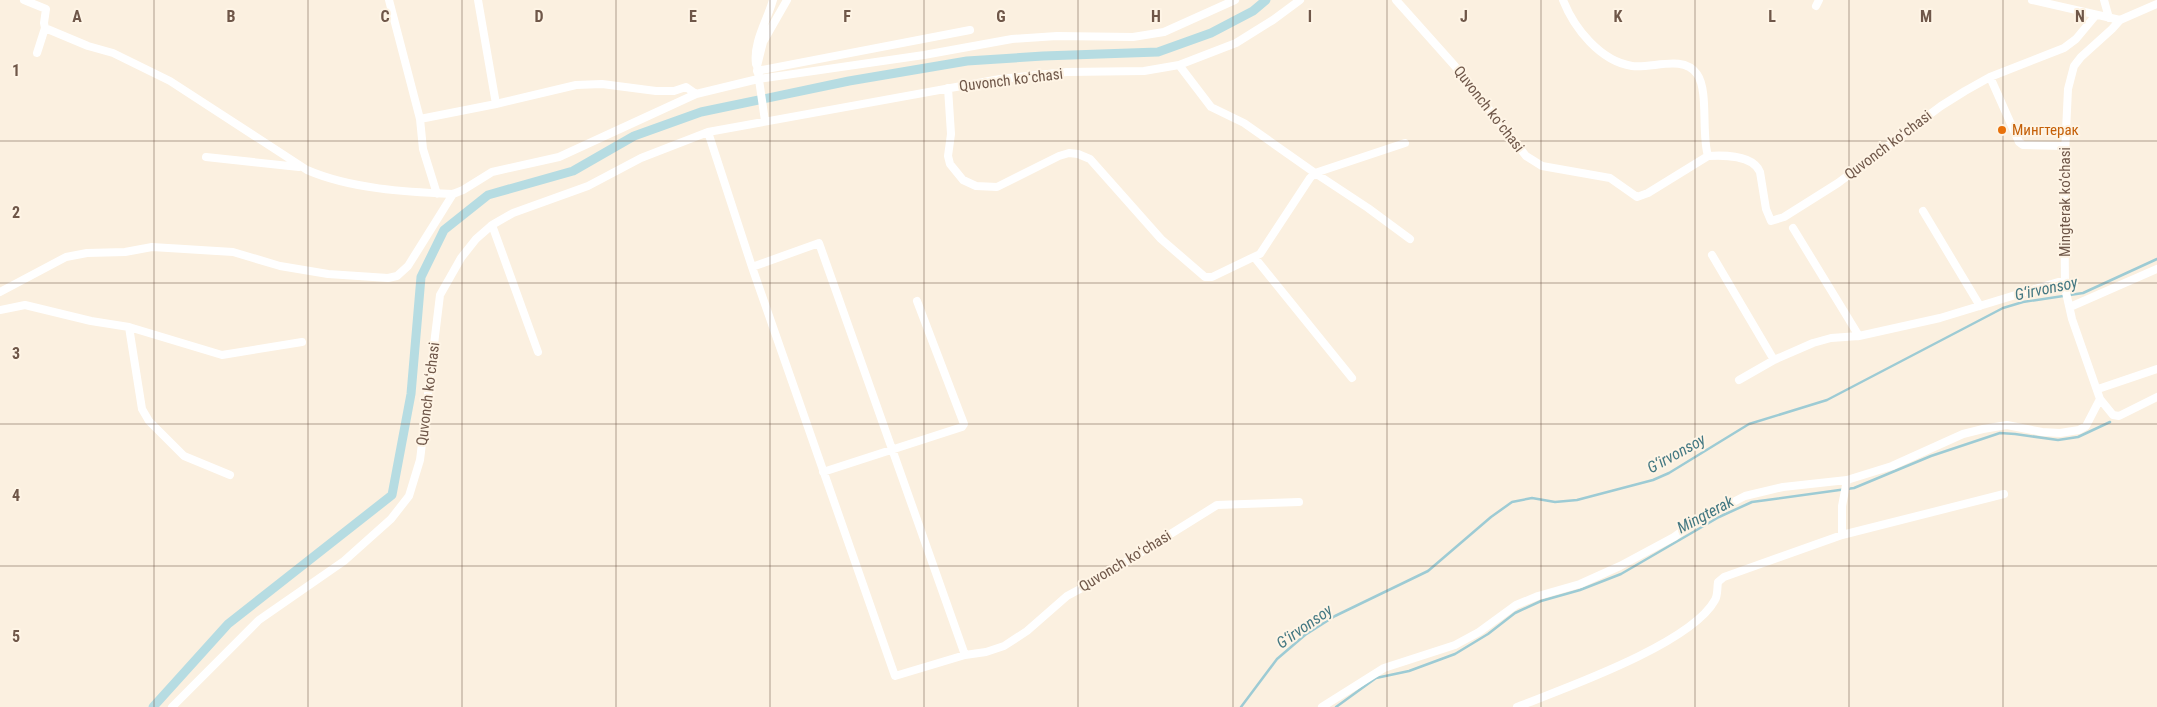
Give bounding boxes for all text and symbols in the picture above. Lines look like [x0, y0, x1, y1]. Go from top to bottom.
text: A [72, 7, 82, 26]
text: B [227, 7, 236, 26]
text: C [380, 7, 390, 26]
text: D [534, 7, 544, 26]
text: E [689, 7, 697, 26]
text: F [843, 7, 851, 26]
text: G [996, 7, 1006, 26]
text: H [1151, 7, 1161, 26]
text: I [1308, 7, 1312, 26]
text: J [1460, 7, 1468, 26]
text: K [1614, 7, 1623, 26]
text: L [1768, 7, 1776, 26]
text: M [1920, 7, 1932, 26]
text: N [2075, 7, 2085, 26]
text: 1 [12, 61, 20, 80]
street label: Quvonch koʻchasi [1450, 62, 1528, 156]
street label: Quvonch koʻchasi [958, 65, 1064, 95]
street label: Quvonch koʻchasi [1841, 106, 1935, 184]
place label: Мингтерак [2012, 121, 2079, 139]
marker: Мингтерак [1996, 124, 2008, 136]
street label: Mingterak ko‘chasi [2056, 147, 2074, 257]
text: 2 [12, 203, 20, 222]
water label: G‘irvonsoy [2013, 272, 2080, 304]
street label: Quvonch koʻchasi [413, 341, 443, 447]
text: 3 [12, 344, 20, 363]
water label: G‘irvonsoy [1644, 429, 1709, 477]
text: 4 [12, 486, 20, 505]
water label: Mingterak [1674, 491, 1738, 537]
street label: Quvonch koʻchasi [1076, 526, 1174, 596]
water label: G‘irvonsoy [1273, 600, 1336, 652]
text: 5 [12, 627, 20, 646]

